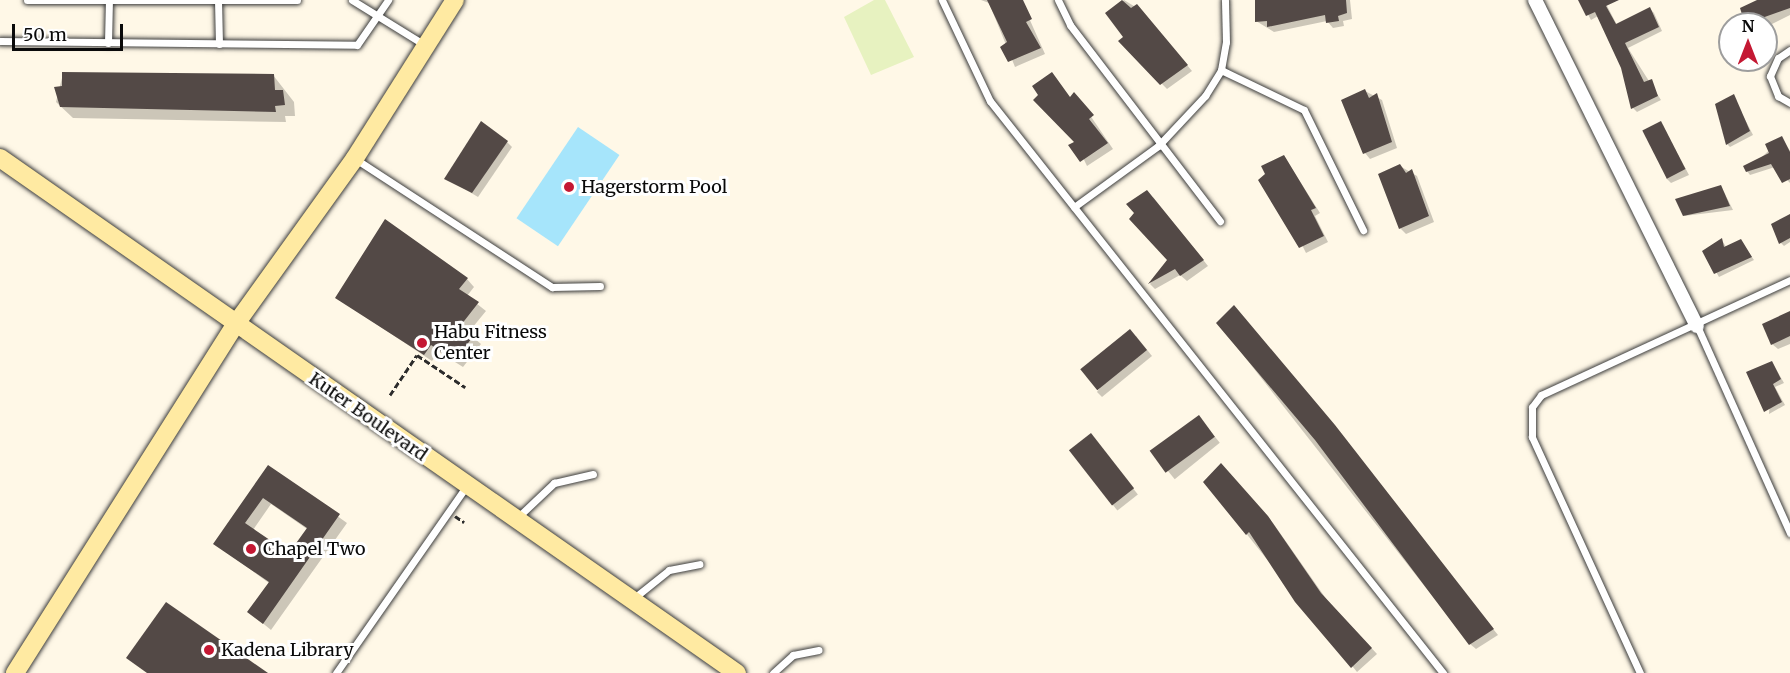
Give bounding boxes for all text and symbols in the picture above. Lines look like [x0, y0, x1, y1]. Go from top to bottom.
scale bar [15, 12, 126, 50]
north arrow [1718, 12, 1778, 72]
text: N [1742, 16, 1754, 36]
text: 50 m [23, 23, 67, 46]
place label: Hagerstorm Pool [581, 176, 727, 198]
marker: Hagerstorm Pool [562, 180, 576, 194]
place label: Habu Fitness Center [434, 322, 547, 364]
marker: Habu Fitness Center [415, 336, 429, 350]
street label: Kuter Boulevard [305, 368, 431, 466]
place label: Chapel Two [263, 538, 365, 560]
marker: Chapel Two [244, 542, 258, 556]
place label: Kadena Library [221, 639, 354, 661]
marker: Kadena Library [202, 643, 216, 657]

